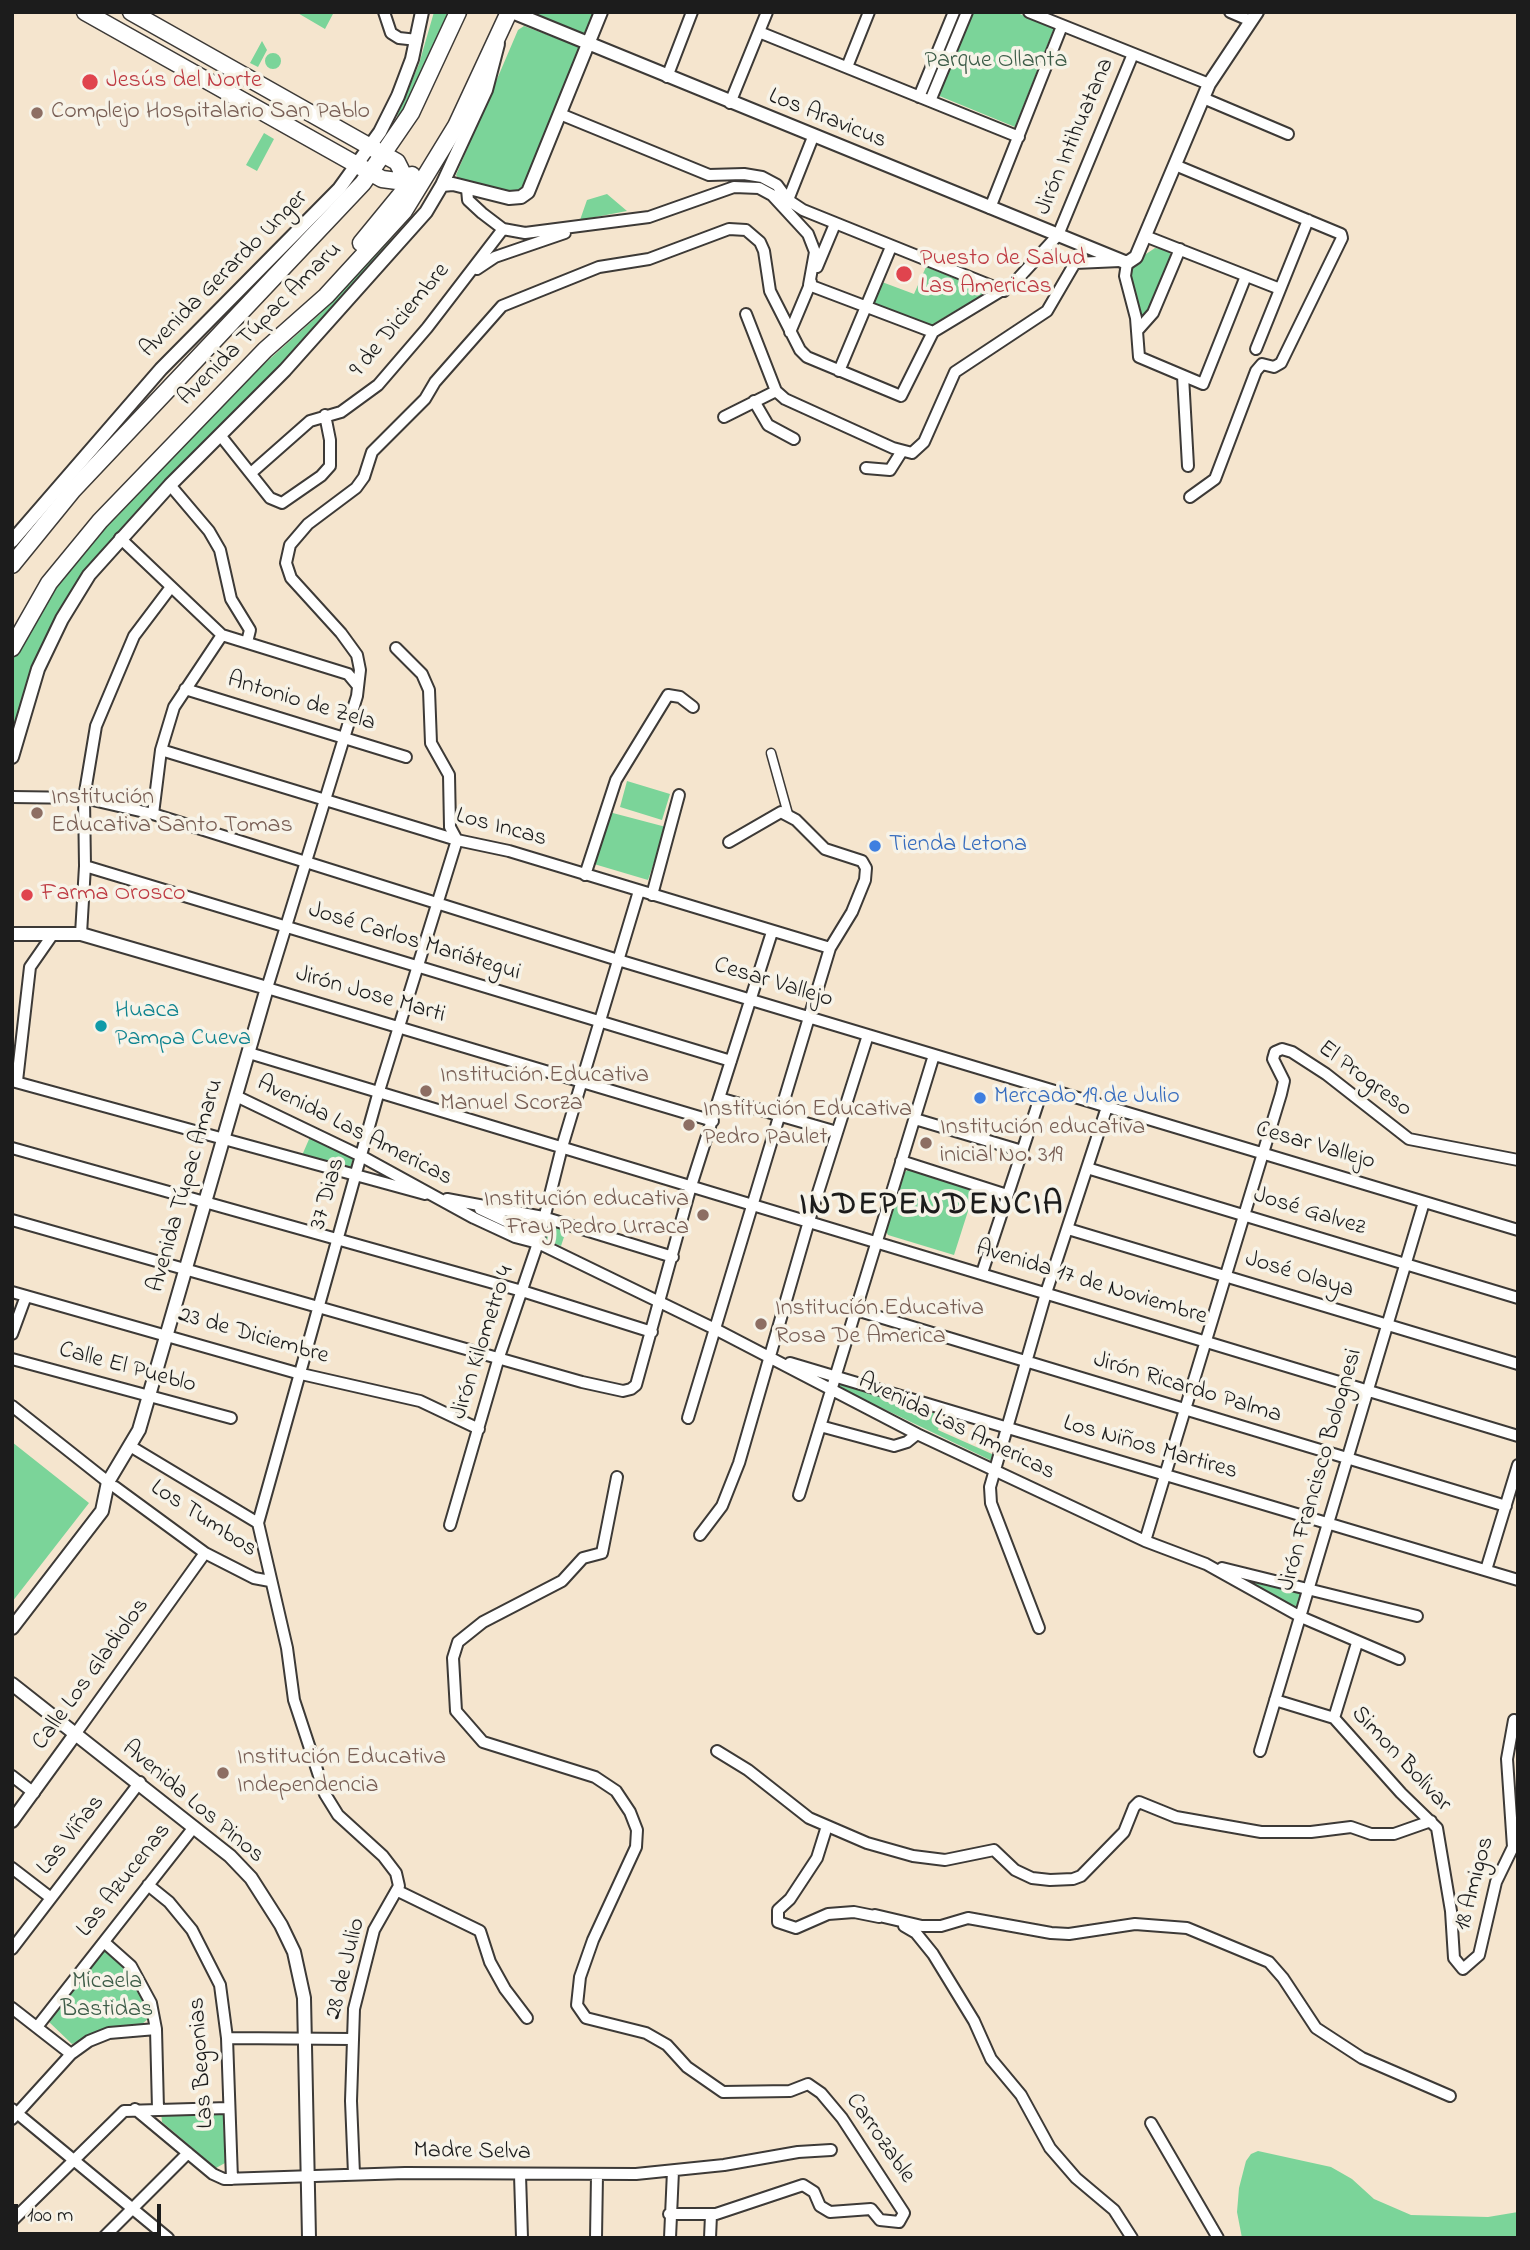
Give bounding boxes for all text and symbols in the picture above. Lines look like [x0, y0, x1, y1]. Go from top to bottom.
park label: Parque Ollanta [925, 48, 1067, 76]
street label: Jirón Intihuatana [1030, 54, 1122, 220]
place label: Jesús del Norte [106, 68, 262, 96]
marker: Jesús del Norte [80, 72, 100, 92]
street label: Los Aravicus [764, 83, 890, 157]
place label: Complejo Hospitalario San Pablo [51, 99, 370, 127]
marker: Complejo Hospitalario San Pablo [29, 105, 45, 121]
street label: Avenida Gerardo Unger [135, 185, 315, 365]
street label: Avenida Túpac Amaru [173, 237, 349, 413]
place label: Puesto de Salud Las Americas [920, 246, 1085, 302]
street label: 9 de Diciembre [345, 258, 457, 384]
marker: Puesto de Salud Las Americas [894, 264, 914, 284]
street label: Antonio de Zela [223, 667, 379, 739]
place label: Institución Educativa Santo Tomas [51, 785, 293, 841]
street label: Los Incas [452, 803, 550, 855]
marker: Institución Educativa Santo Tomas [29, 805, 45, 821]
place label: Tienda Letona [889, 832, 1027, 860]
marker: Tienda Letona [867, 838, 883, 854]
place label: Farma Orosco [41, 881, 186, 909]
marker: Farma Orosco [19, 887, 35, 903]
street label: José Carlos Mariátegui [304, 897, 524, 989]
street label: Cesar Vallejo [710, 952, 836, 1016]
street label: Jirón Jose Marti [292, 961, 448, 1031]
place label: Huaca Pampa Cueva [115, 998, 251, 1054]
marker: Huaca Pampa Cueva [93, 1018, 109, 1034]
street label: El Progreso [1311, 1035, 1417, 1125]
place label: Institución Educativa Manuel Scorza [440, 1063, 649, 1119]
street label: Avenida Las Americas [251, 1070, 457, 1194]
street label: Avenida Túpac Amaru [143, 1076, 231, 1296]
marker: Institución Educativa Manuel Scorza [418, 1083, 434, 1099]
place label: Mercado 19 de Julio [994, 1084, 1180, 1112]
marker: Mercado 19 de Julio [972, 1090, 988, 1106]
place label: Institución Educativa Pedro Paulet [703, 1097, 912, 1153]
place label: Institución educativa inicial No. 319 [940, 1115, 1145, 1171]
street label: Cesar Vallejo [1252, 1116, 1378, 1178]
marker: Institución Educativa Pedro Paulet [681, 1117, 697, 1133]
marker: Institución educativa inicial No. 319 [918, 1135, 934, 1151]
street label: 37 Dias [305, 1155, 353, 1233]
street label: José Galvez [1249, 1182, 1369, 1244]
place label: Institución educativa Fray Pedro Urraca [484, 1187, 689, 1243]
district label: INDEPENDENCIA [801, 1189, 1063, 1227]
marker: Institución educativa Fray Pedro Urraca [695, 1207, 711, 1223]
street label: Avenida 17 de Noviembre [972, 1235, 1210, 1333]
street label: José Olaya [1241, 1246, 1357, 1306]
street label: Jirón Kilometro 4 [446, 1263, 522, 1423]
place label: Institución Educativa Rosa De America [775, 1296, 984, 1352]
street label: 23 de Diciembre [174, 1302, 332, 1372]
marker: Institución Educativa Rosa De America [753, 1316, 769, 1332]
street label: Calle El Pueblo [55, 1337, 199, 1401]
street label: Jirón Francisco Bolognesi [1274, 1346, 1370, 1594]
street label: Jirón Ricardo Palma [1089, 1347, 1285, 1431]
street label: Avenida Las Americas [853, 1368, 1059, 1488]
street label: Los Niños Martires [1059, 1410, 1241, 1488]
street label: Los Tumbos [144, 1475, 262, 1565]
street label: Calle Los Gladiolos [27, 1593, 157, 1757]
street label: Simon Bolivar [1344, 1701, 1456, 1819]
street label: Avenida Los Pinos [115, 1735, 269, 1871]
place label: Institución Educativa Independencia [237, 1745, 446, 1801]
marker: Institución Educativa Independencia [215, 1765, 231, 1781]
street label: Las Viñas [32, 1790, 112, 1882]
street label: Las Azucenas [71, 1818, 179, 1944]
street label: 18 Amigos [1450, 1834, 1502, 1934]
street label: 28 de Julio [321, 1915, 373, 2023]
park label: Micaela Bastidas [61, 1969, 153, 2025]
street label: Las Begonias [184, 1996, 222, 2130]
street label: Carrozable [838, 2088, 920, 2190]
street label: Madre Selva [413, 2138, 531, 2168]
scale bar [18, 2190, 164, 2234]
text: 100 m [27, 2201, 73, 2231]

